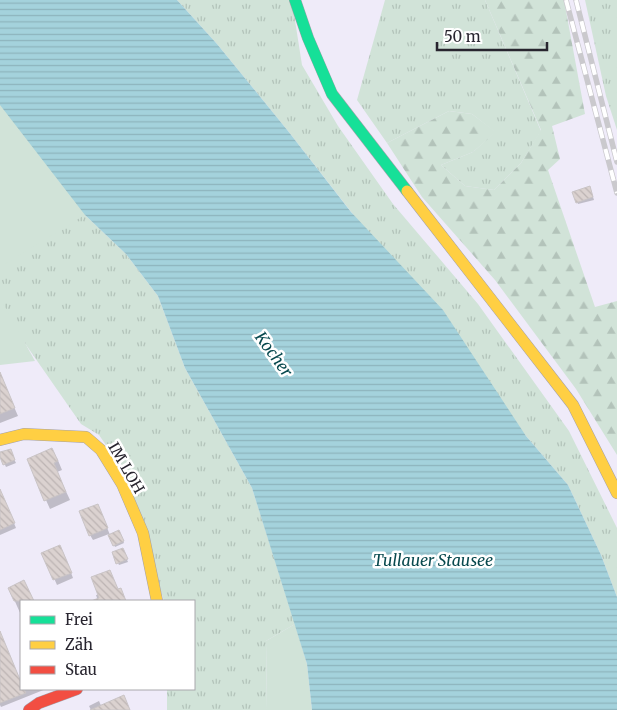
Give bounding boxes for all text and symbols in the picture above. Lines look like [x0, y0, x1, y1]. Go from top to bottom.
scale bar [437, 20, 547, 52]
text: 50 m [444, 27, 481, 46]
water label: Kocher [250, 327, 297, 381]
street label: IM LOH [104, 439, 149, 497]
water label: Tullauer Stausee [373, 550, 493, 570]
legend [20, 600, 195, 690]
text: Frei [65, 610, 93, 629]
text: Zäh [65, 635, 93, 654]
text: Stau [65, 660, 97, 679]

